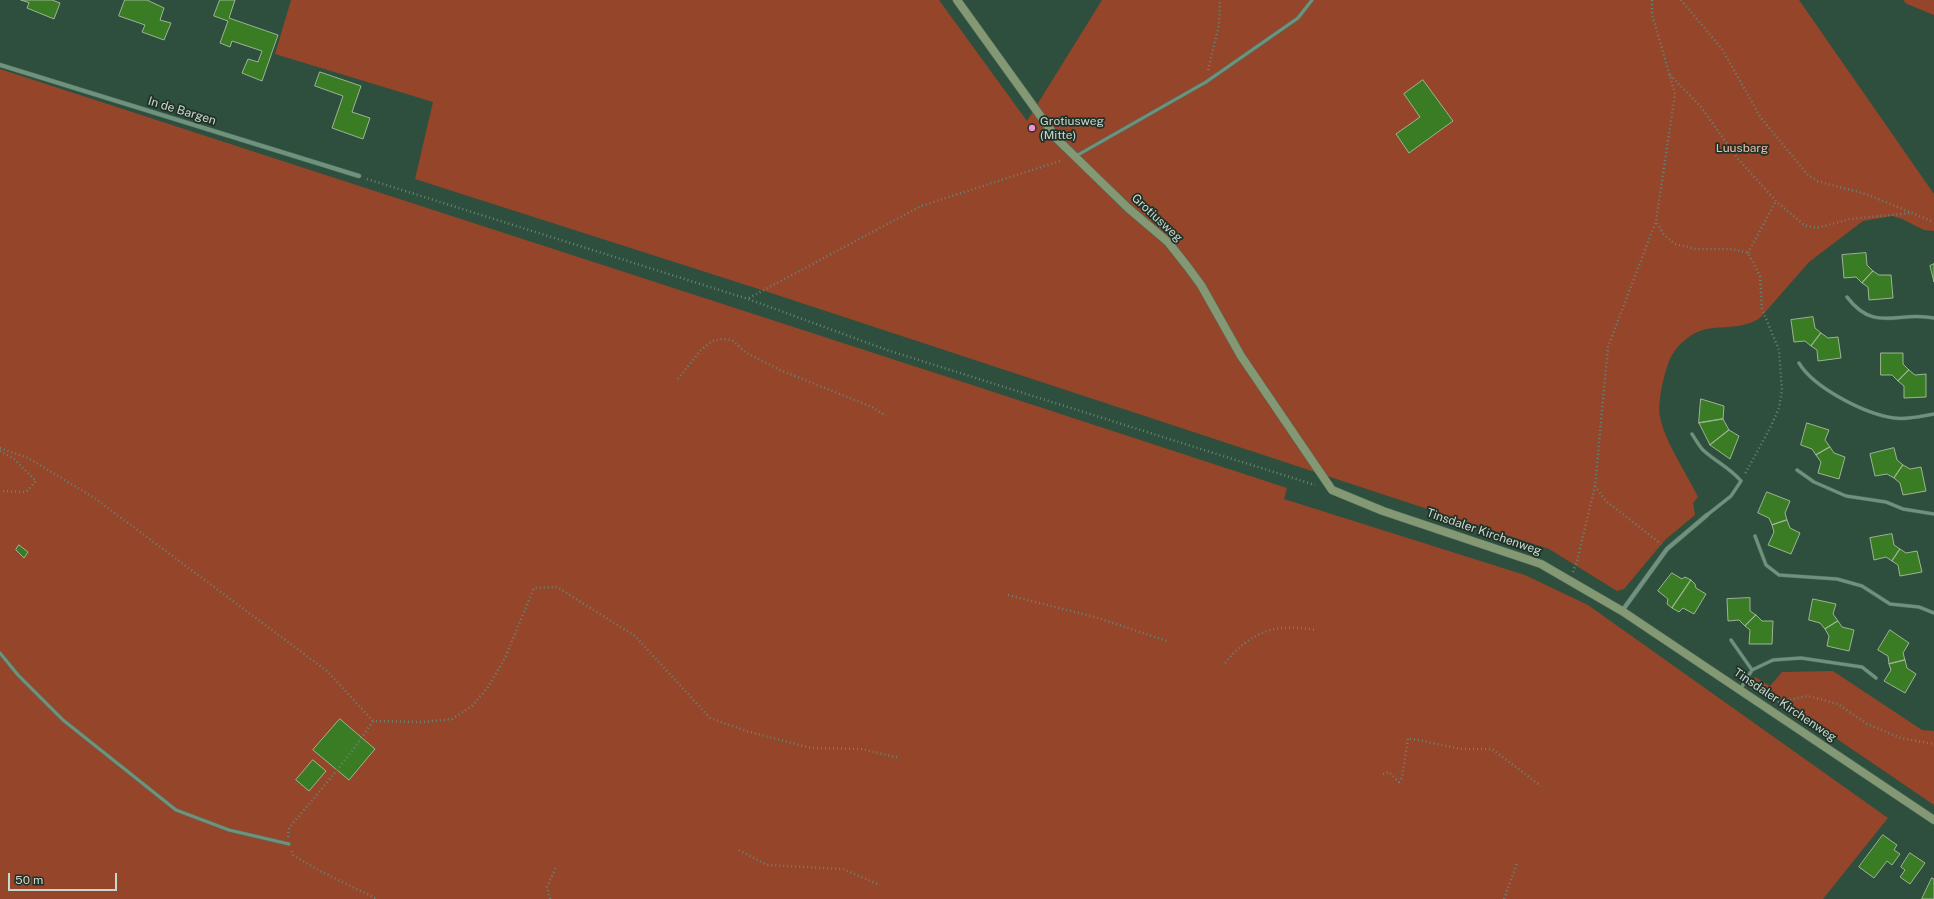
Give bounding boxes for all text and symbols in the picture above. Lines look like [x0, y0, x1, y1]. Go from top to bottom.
street label: In de Bargen [146, 94, 218, 128]
place label: Grotiusweg (Mitte) [1040, 114, 1104, 142]
marker: Grotiusweg (Mitte) [1027, 123, 1037, 133]
park label: Luusbarg [1716, 141, 1768, 155]
street label: Grotiusweg [1129, 191, 1185, 245]
street label: Tinsdaler Kirchenweg [1425, 506, 1543, 558]
street label: Tinsdaler Kirchenweg [1731, 665, 1839, 745]
scale bar [10, 865, 119, 891]
text: 50 m [15, 873, 43, 887]

